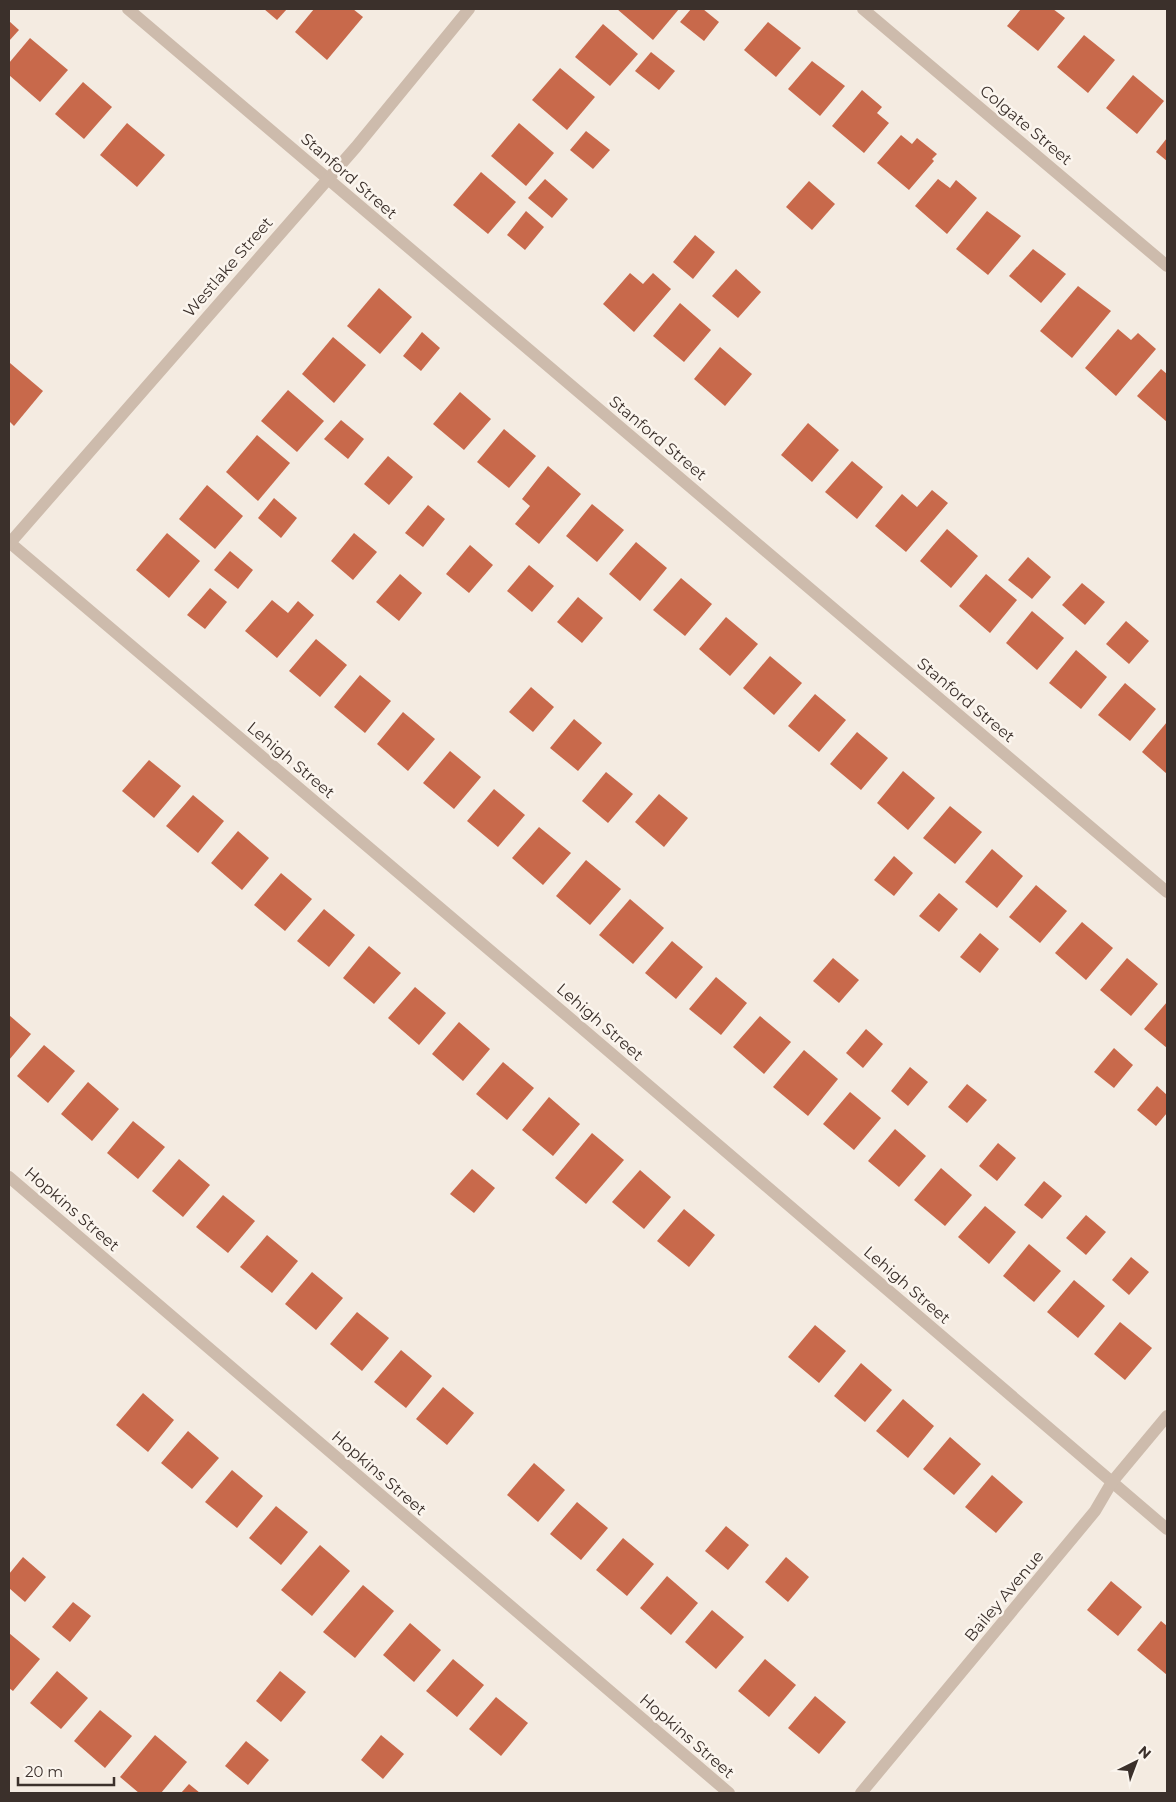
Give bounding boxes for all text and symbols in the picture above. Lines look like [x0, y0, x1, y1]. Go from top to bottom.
street label: Colgate Street [976, 81, 1076, 169]
street label: Stanford Street [297, 129, 401, 223]
street label: Westlake Street [179, 213, 277, 321]
street label: Stanford Street [605, 392, 711, 485]
street label: Stanford Street [913, 654, 1019, 747]
street label: Lehigh Street [243, 718, 339, 802]
street label: Lehigh Street [553, 979, 648, 1065]
street label: Hopkins Street [21, 1163, 123, 1256]
street label: Lehigh Street [860, 1242, 955, 1328]
street label: Hopkins Street [328, 1427, 430, 1520]
street label: Bailey Avenue [960, 1547, 1048, 1645]
street label: Hopkins Street [636, 1690, 738, 1783]
north arrow [1111, 1737, 1161, 1787]
text: N [1134, 1742, 1155, 1763]
scale bar [18, 1754, 114, 1786]
text: 20 m [25, 1762, 63, 1781]

